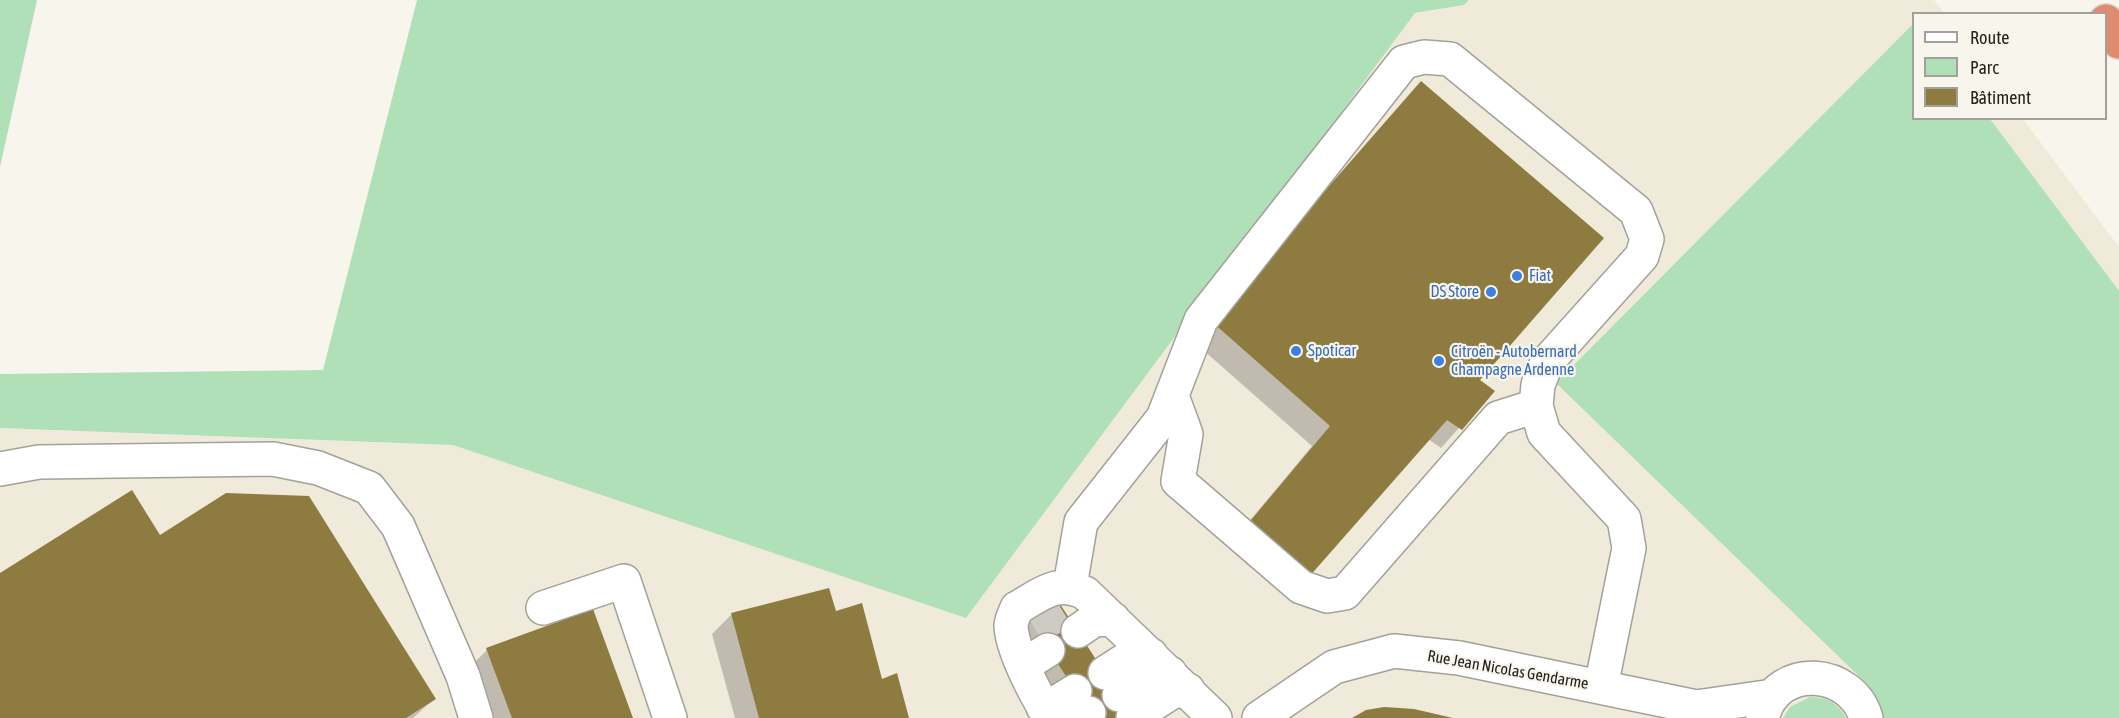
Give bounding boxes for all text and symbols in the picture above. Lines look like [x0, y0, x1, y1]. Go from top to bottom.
legend [1912, 12, 2107, 120]
text: Route [1970, 27, 2009, 48]
text: Parc [1970, 57, 1999, 78]
text: Bâtiment [1970, 87, 2031, 108]
place label: Fiat [1529, 266, 1551, 286]
marker: Fiat [1510, 269, 1524, 283]
place label: DS Store [1430, 282, 1479, 302]
marker: DS Store [1484, 285, 1498, 299]
place label: Spoticar [1308, 341, 1356, 361]
place label: Citroën - Autobernard Champagne Ardenne [1451, 342, 1577, 380]
marker: Spoticar [1289, 344, 1303, 358]
marker: Citroën - Autobernard Champagne Ardenne [1432, 354, 1446, 368]
street label: Rue Jean Nicolas Gendarme [1426, 646, 1590, 694]

